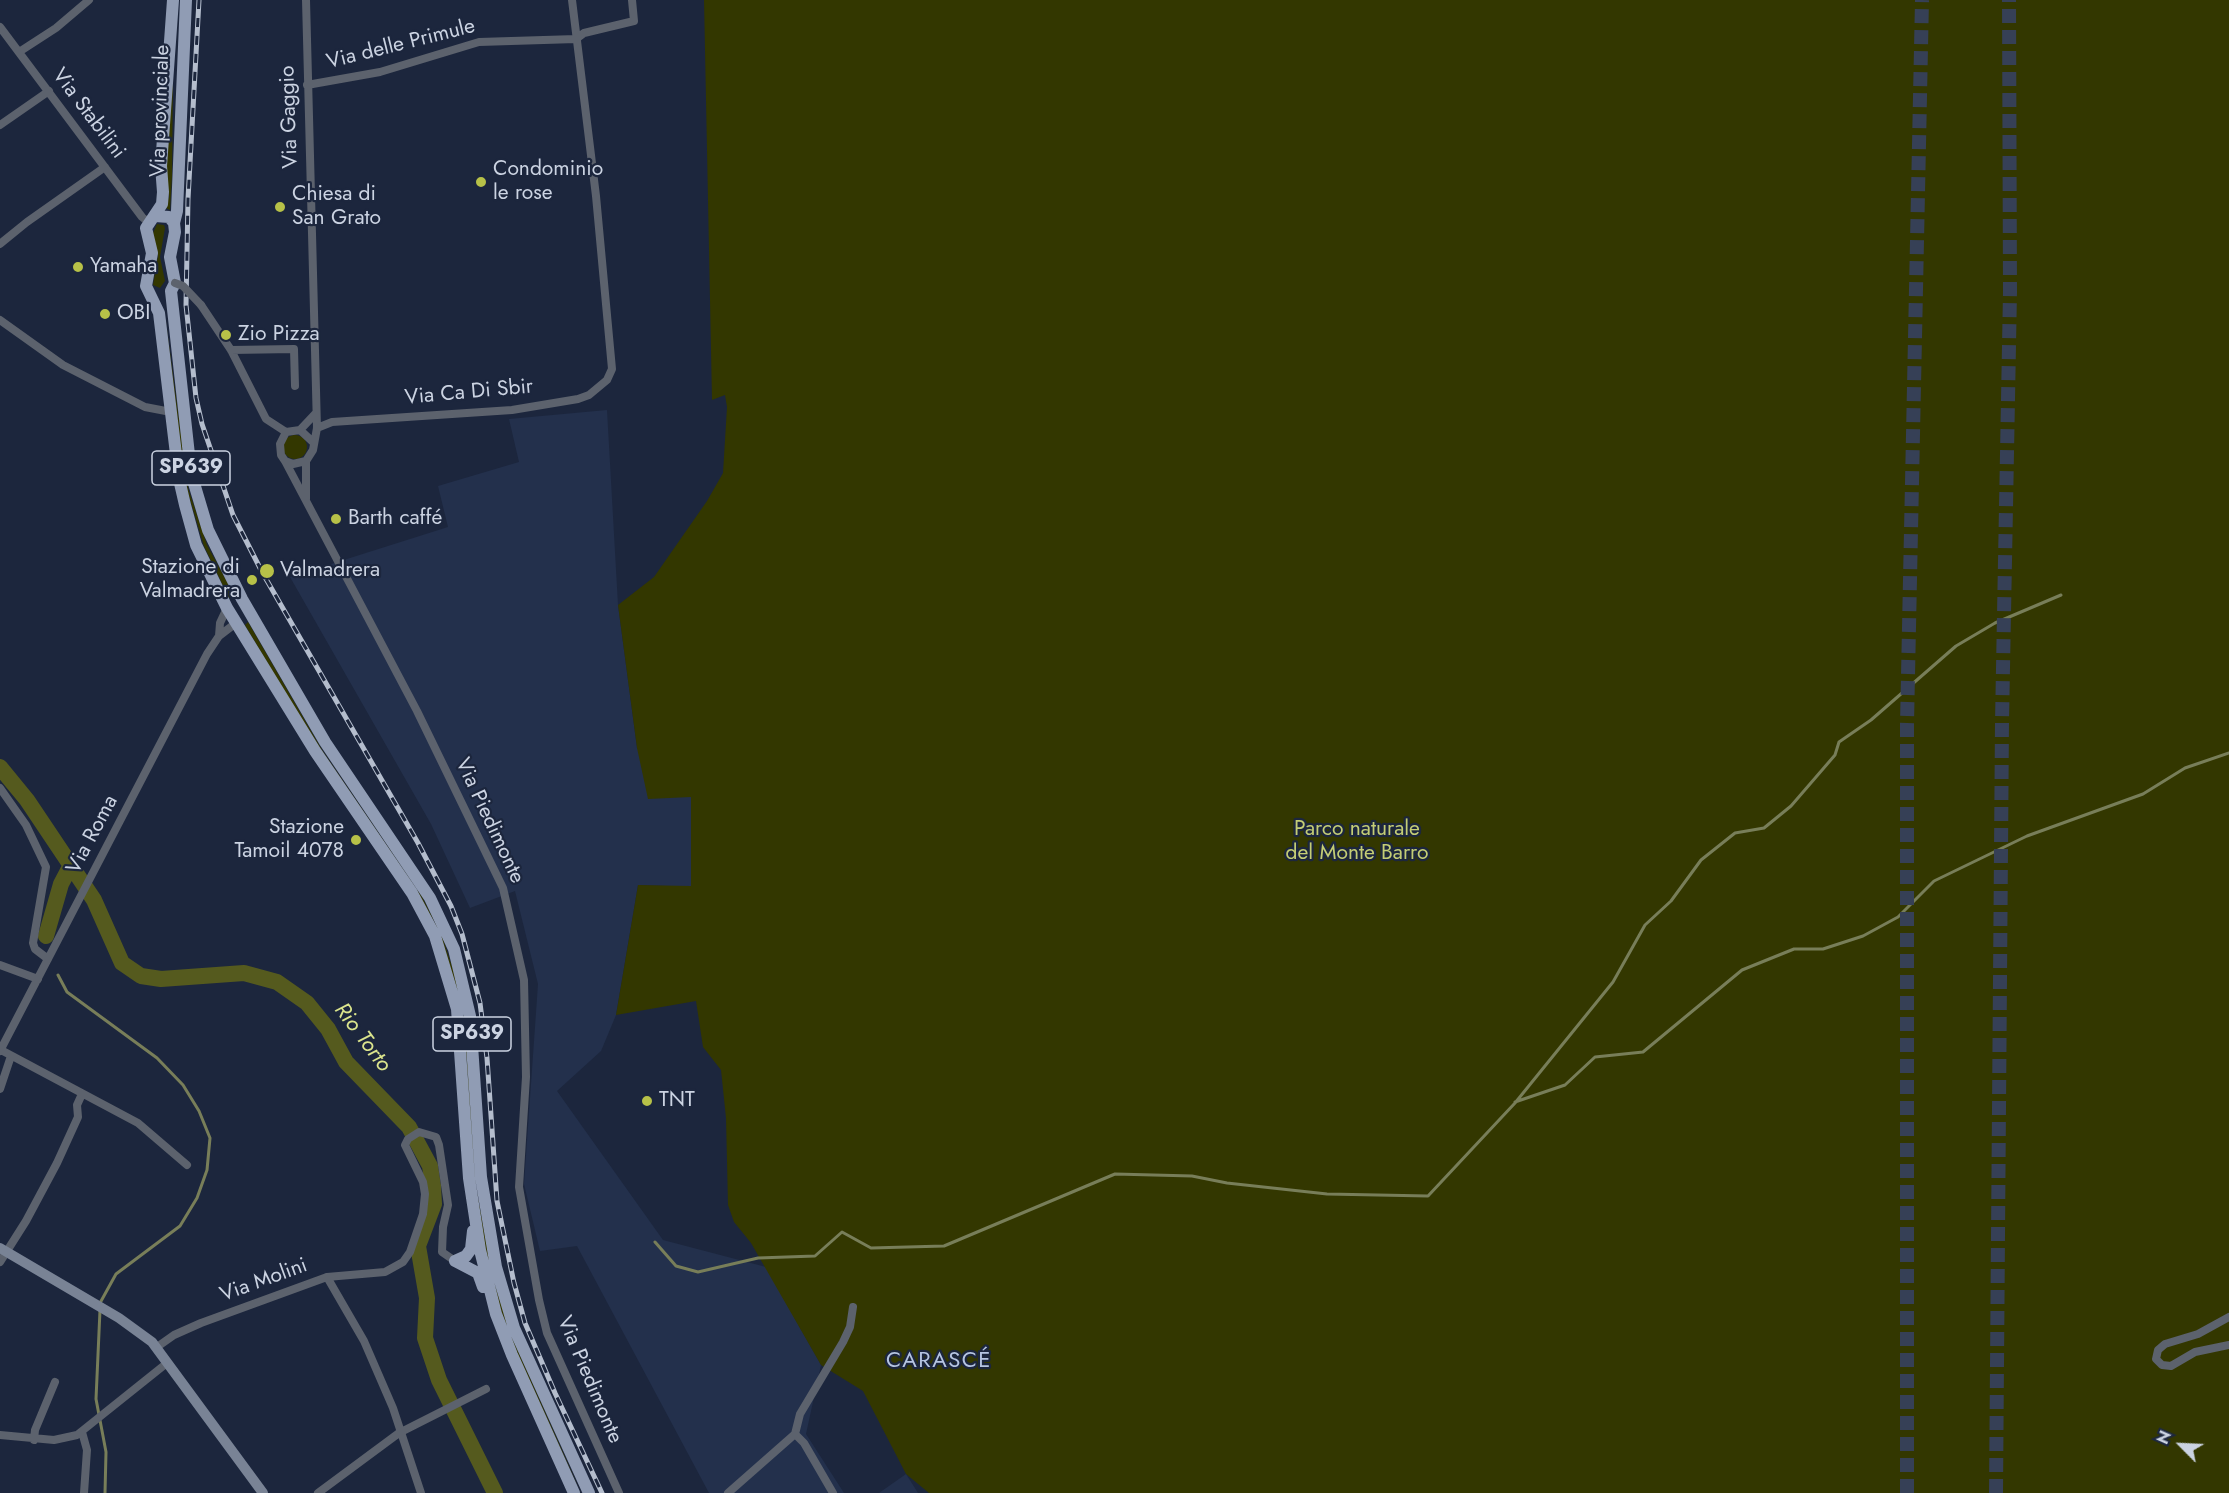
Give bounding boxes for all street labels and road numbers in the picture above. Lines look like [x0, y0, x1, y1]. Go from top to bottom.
street label: Via delle Primule [324, 14, 478, 76]
street label: Via provinciale [146, 44, 176, 178]
street label: Via Stabilini [46, 64, 130, 164]
street label: Via Gaggio [276, 65, 304, 169]
street label: Via Ca Di Sbir [404, 375, 534, 411]
road number: SP639 [152, 451, 230, 485]
street label: Via Piedimonte [449, 754, 529, 888]
street label: Via Roma [62, 791, 124, 879]
road number: SP639 [433, 1017, 511, 1051]
street label: Via Molini [217, 1254, 311, 1308]
street label: Via Piedimonte [551, 1313, 627, 1447]

